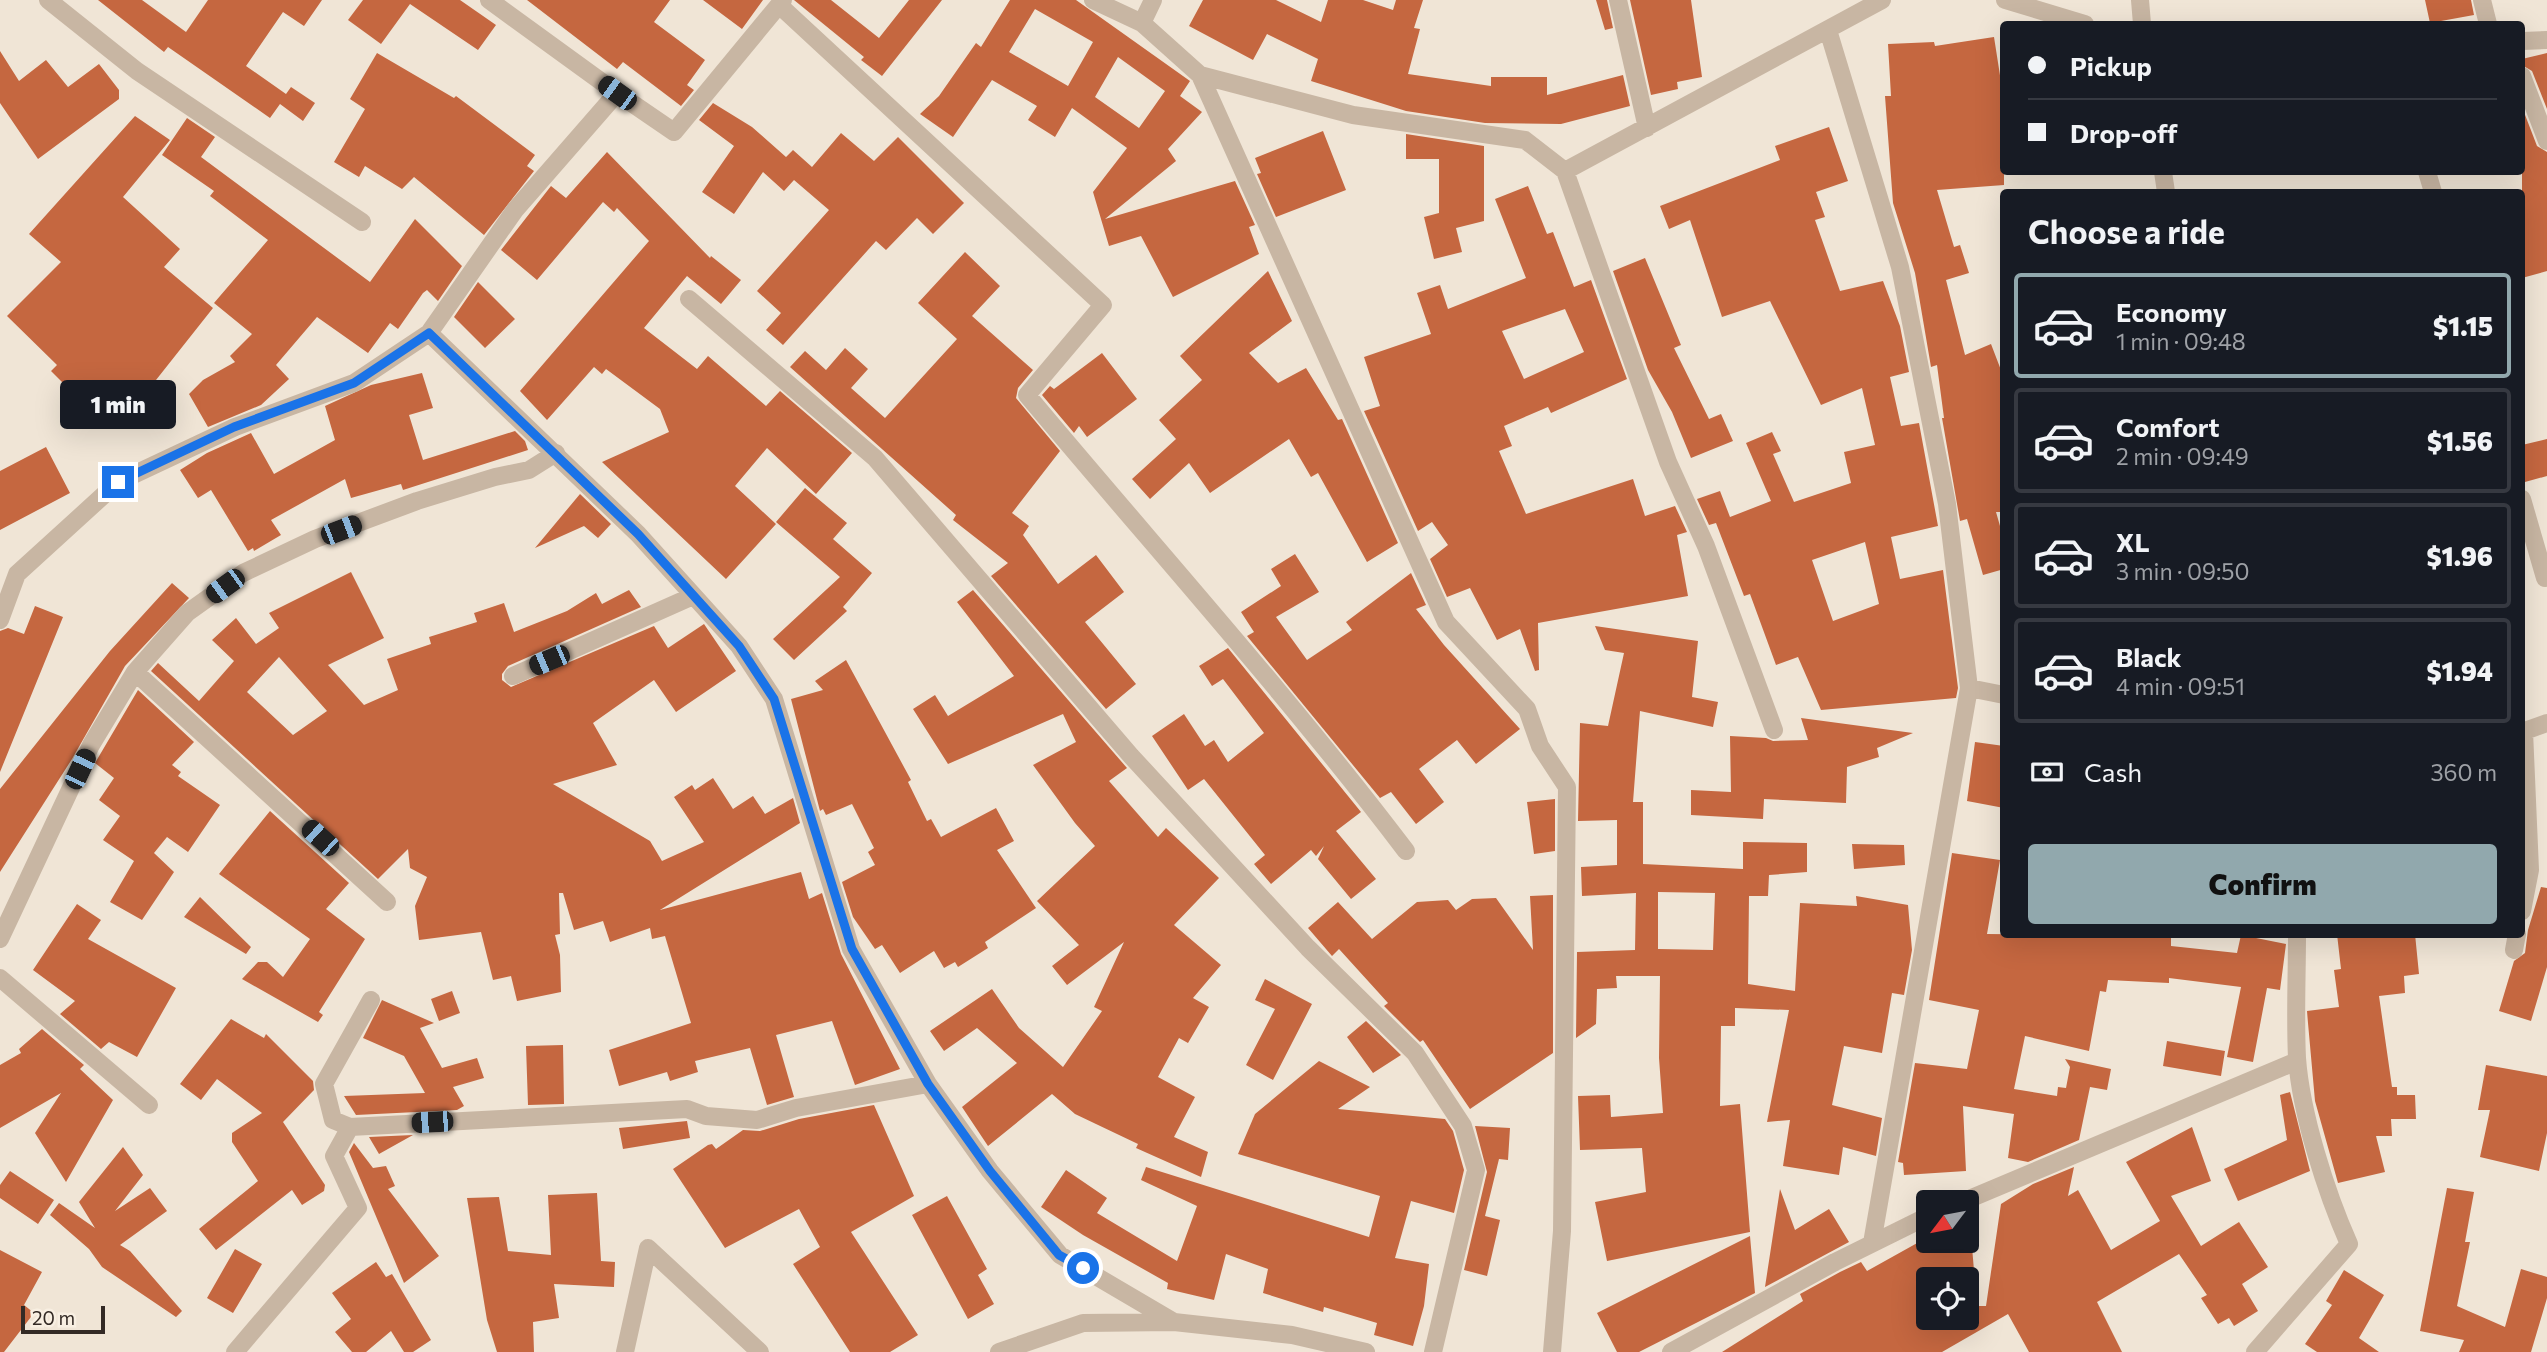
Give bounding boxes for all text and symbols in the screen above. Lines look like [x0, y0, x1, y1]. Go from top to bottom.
text: Pickup [2070, 50, 2152, 81]
car [594, 72, 641, 114]
text: Drop-off [2070, 117, 2177, 148]
text: Choose a ride [2028, 211, 2225, 251]
icon: car [2032, 294, 2095, 357]
text: Economy [2116, 296, 2227, 327]
text: $1.15 [2433, 310, 2493, 341]
text: 1 min · 09:48 [2116, 327, 2246, 355]
callout: 1 min [60, 380, 176, 430]
text: 1 min [90, 390, 146, 418]
icon: car [2032, 409, 2095, 472]
text: Comfort [2116, 411, 2219, 442]
text: $1.56 [2427, 425, 2493, 456]
text: 2 min · 09:49 [2116, 442, 2249, 470]
route end [102, 466, 134, 498]
car [318, 513, 365, 547]
icon: car [2032, 524, 2095, 587]
text: XL [2116, 526, 2150, 557]
text: $1.96 [2426, 540, 2493, 571]
text: 3 min · 09:50 [2116, 557, 2250, 585]
car [202, 565, 249, 607]
icon: car [2032, 639, 2095, 702]
text: Black [2116, 641, 2182, 672]
car [526, 642, 573, 678]
text: $1.94 [2426, 655, 2493, 686]
text: 4 min · 09:51 [2116, 672, 2245, 700]
car [62, 746, 99, 792]
icon: cash [2028, 753, 2066, 791]
text: Cash [2084, 756, 2142, 787]
text: 360 m [2430, 758, 2497, 786]
car [298, 816, 343, 860]
button: Confirm [2028, 844, 2497, 924]
car [411, 1110, 454, 1134]
north arrow [1916, 1190, 1979, 1253]
map controls [1916, 1190, 1979, 1330]
route start [1067, 1252, 1099, 1284]
button: locate [1916, 1267, 1979, 1330]
scale bar [21, 1303, 105, 1335]
text: 20 m [32, 1306, 75, 1329]

